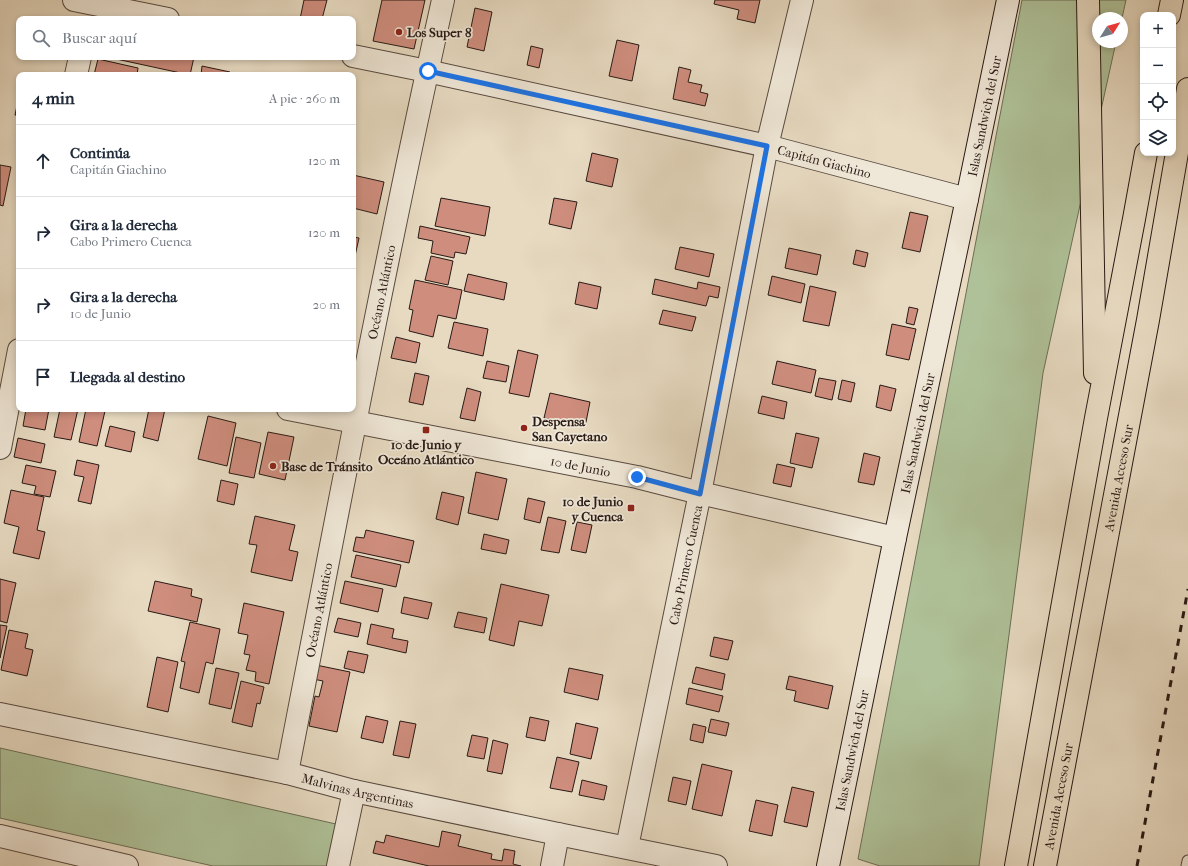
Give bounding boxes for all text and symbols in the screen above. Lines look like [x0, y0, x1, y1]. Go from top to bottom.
north arrow [1092, 12, 1128, 48]
map controls [1140, 12, 1176, 156]
button: + [1140, 12, 1176, 48]
search box [16, 16, 356, 60]
place label: Los Super 8 [407, 25, 472, 41]
icon: search [30, 27, 52, 49]
marker: Los Super 8 [394, 27, 404, 37]
text: Buscar aquí [62, 29, 137, 47]
button: − [1140, 48, 1176, 84]
street label: Islas Sandwich del Sur [965, 54, 1004, 178]
route start [419, 62, 437, 80]
button: locate [1140, 84, 1176, 120]
text: 4 min [32, 88, 75, 108]
text: A pie · 260 m [269, 91, 340, 106]
button: layers [1140, 120, 1176, 156]
street label: Capitán Giachino [776, 142, 873, 181]
text: Continúa [70, 144, 130, 162]
icon: ahead [32, 150, 54, 172]
text: 120 m [308, 153, 340, 168]
text: Capitán Giachino [70, 162, 166, 177]
text: Gira a la derecha [70, 216, 177, 234]
icon: right [32, 222, 54, 244]
text: 120 m [308, 225, 340, 240]
text: Cabo Primero Cuenca [70, 234, 192, 249]
street label: Océano Atlántico [365, 243, 399, 341]
text: Gira a la derecha [70, 288, 177, 306]
icon: right [32, 294, 54, 316]
text: 20 m [313, 297, 340, 312]
text: 10 de Junio [70, 306, 131, 321]
icon: arrive [32, 366, 54, 388]
text: Llegada al destino [70, 368, 185, 386]
street label: Islas Sandwich del Sur [898, 371, 938, 495]
place label: Despensa San Cayetano [532, 414, 608, 445]
marker: Despensa San Cayetano [519, 423, 529, 433]
street label: Avenida Acceso Sur [1101, 423, 1136, 533]
marker: 10 de Junio y Oceáno Atlántico [421, 425, 431, 435]
place label: 10 de Junio y Oceáno Atlántico [378, 437, 474, 467]
street label: 10 de Junio [549, 453, 612, 480]
place label: Base de Tránsito [281, 459, 373, 474]
marker: Base de Tránsito [268, 461, 278, 471]
route end [628, 468, 646, 486]
place label: 10 de Junio y Cuenca [562, 494, 624, 525]
marker: 10 de Junio y Cuenca [626, 503, 636, 513]
street label: Cabo Primero Cuenca [666, 503, 706, 626]
street label: Océano Atlántico [303, 561, 336, 659]
street label: Islas Sandwich del Sur [832, 688, 872, 812]
street label: Avenida Acceso Sur [1041, 741, 1076, 852]
street label: Malvinas Argentinas [300, 770, 415, 811]

